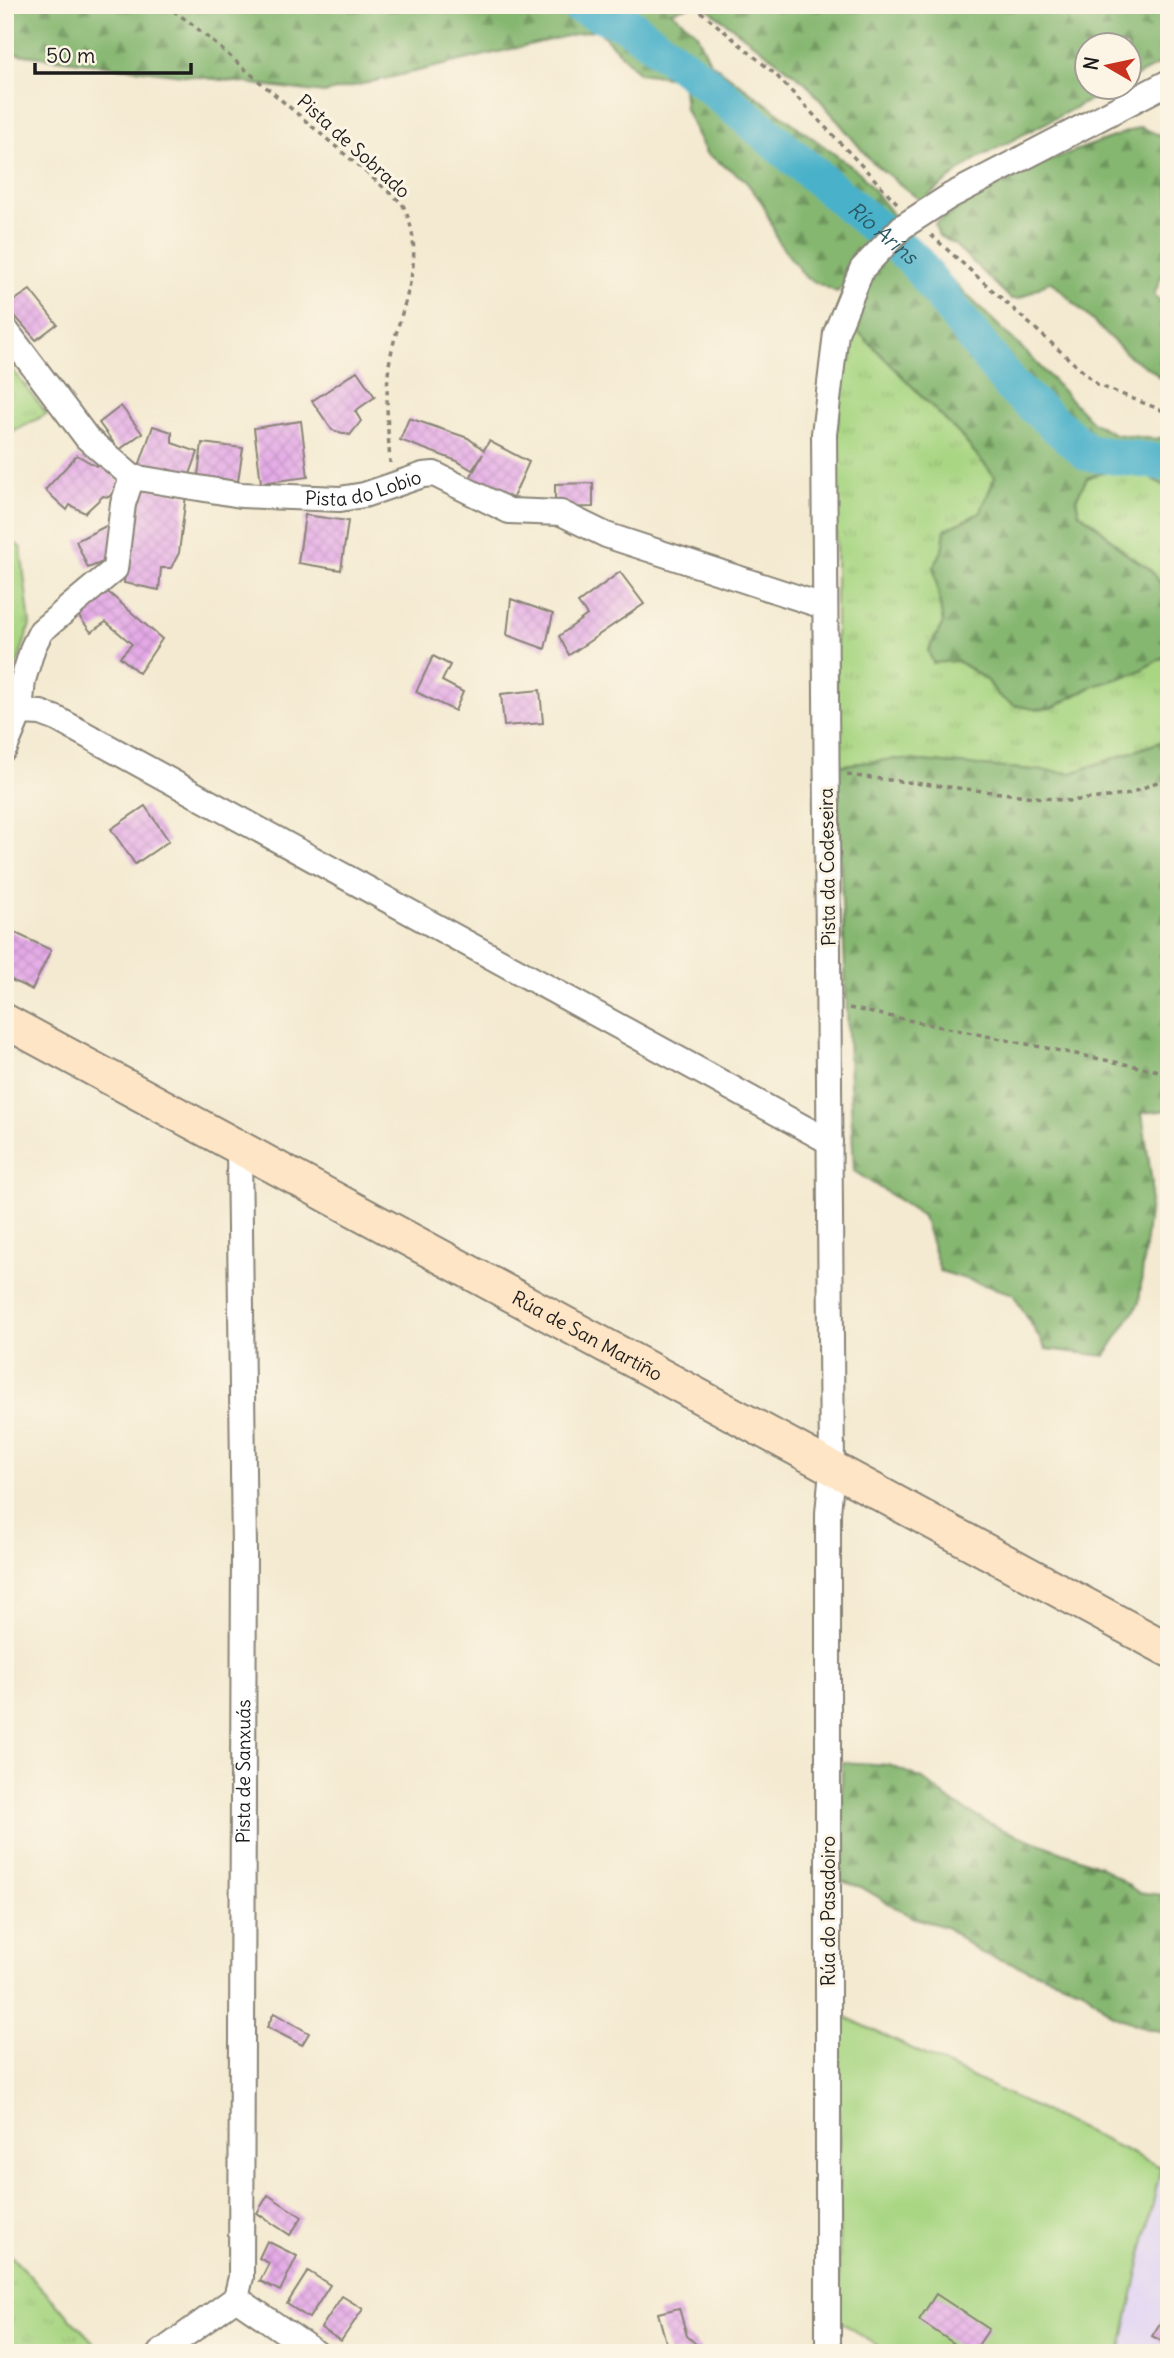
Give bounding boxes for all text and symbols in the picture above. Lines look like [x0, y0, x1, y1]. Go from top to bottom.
scale bar [35, 32, 191, 76]
north arrow [1072, 32, 1142, 102]
text: 50 m [46, 42, 95, 69]
text: N [1078, 55, 1104, 72]
street label: Pista de Sobrado [293, 89, 415, 203]
water label: Río Aríns [842, 195, 924, 271]
street label: Pista do Lobio [305, 465, 424, 512]
street label: Pista da Codeseira [814, 787, 840, 946]
street label: Rúa de San Martiño [508, 1285, 667, 1386]
street label: Pista de Sanxuás [231, 1699, 255, 1844]
street label: Rúa do Pasadoiro [816, 1836, 840, 1986]

